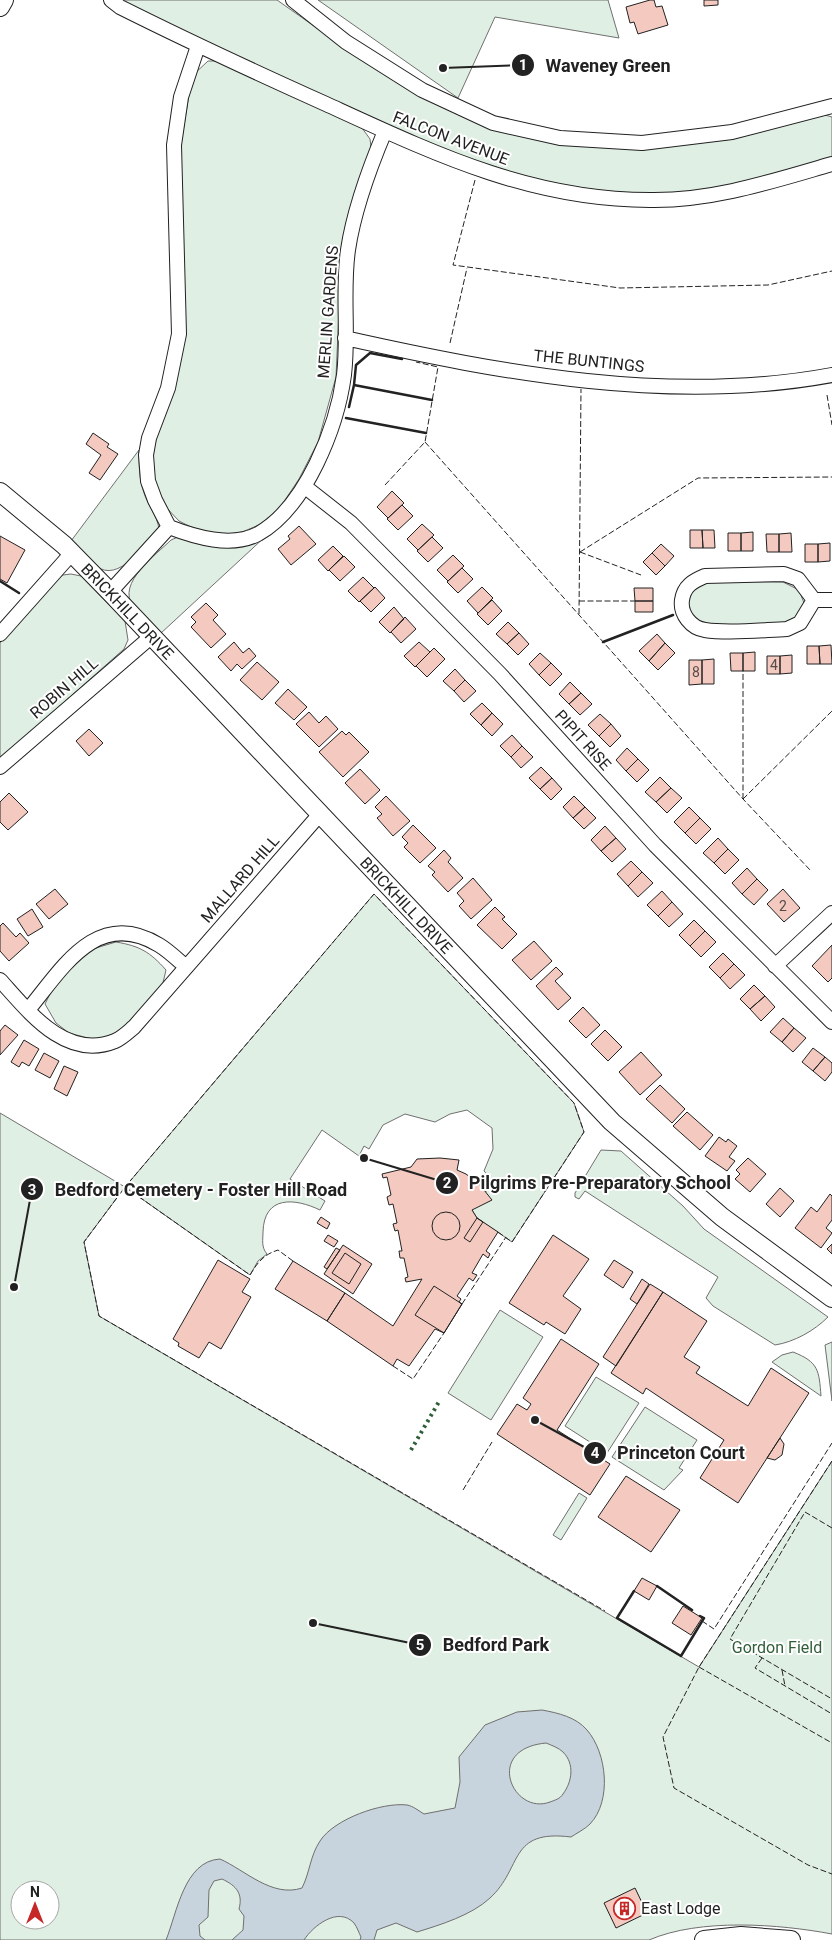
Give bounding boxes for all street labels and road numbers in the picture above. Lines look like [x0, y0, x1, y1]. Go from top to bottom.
street label: FALCON AVENUE [390, 107, 512, 169]
street label: MERLIN GARDENS [314, 245, 342, 379]
street label: THE BUNTINGS [533, 346, 645, 376]
street label: BRICKHILL DRIVE [78, 559, 178, 663]
street label: ROBIN HILL [26, 653, 102, 723]
street label: PIPIT RISE [551, 706, 615, 774]
street label: MALLARD HILL [197, 831, 283, 927]
street label: BRICKHILL DRIVE [356, 853, 457, 957]

